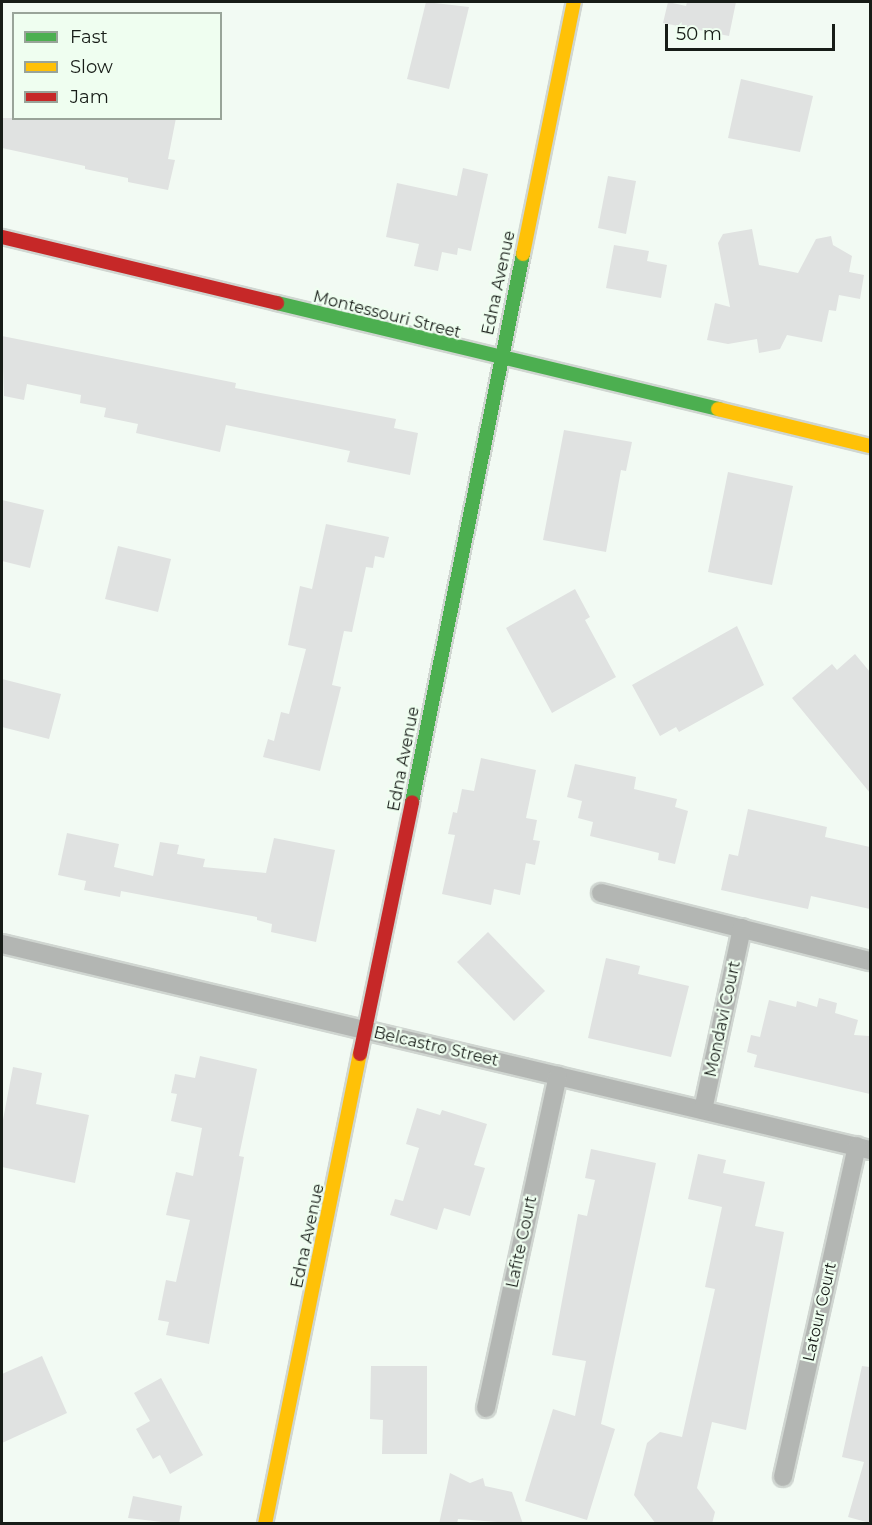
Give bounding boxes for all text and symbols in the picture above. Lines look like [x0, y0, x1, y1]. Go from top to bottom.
legend [12, 12, 222, 120]
scale bar [668, 12, 838, 50]
text: 50 m [676, 23, 722, 45]
text: Fast [70, 26, 108, 48]
text: Slow [70, 56, 113, 78]
text: Jam [70, 86, 109, 108]
street label: Edna Avenue [479, 229, 519, 337]
street label: Montessouri Street [311, 287, 463, 343]
street label: Edna Avenue [384, 705, 424, 813]
street label: Mondavi Court [701, 959, 745, 1079]
street label: Belcastro Street [372, 1023, 500, 1071]
street label: Edna Avenue [288, 1182, 328, 1290]
street label: Lafite Court [503, 1194, 541, 1290]
street label: Latour Court [799, 1260, 841, 1364]

